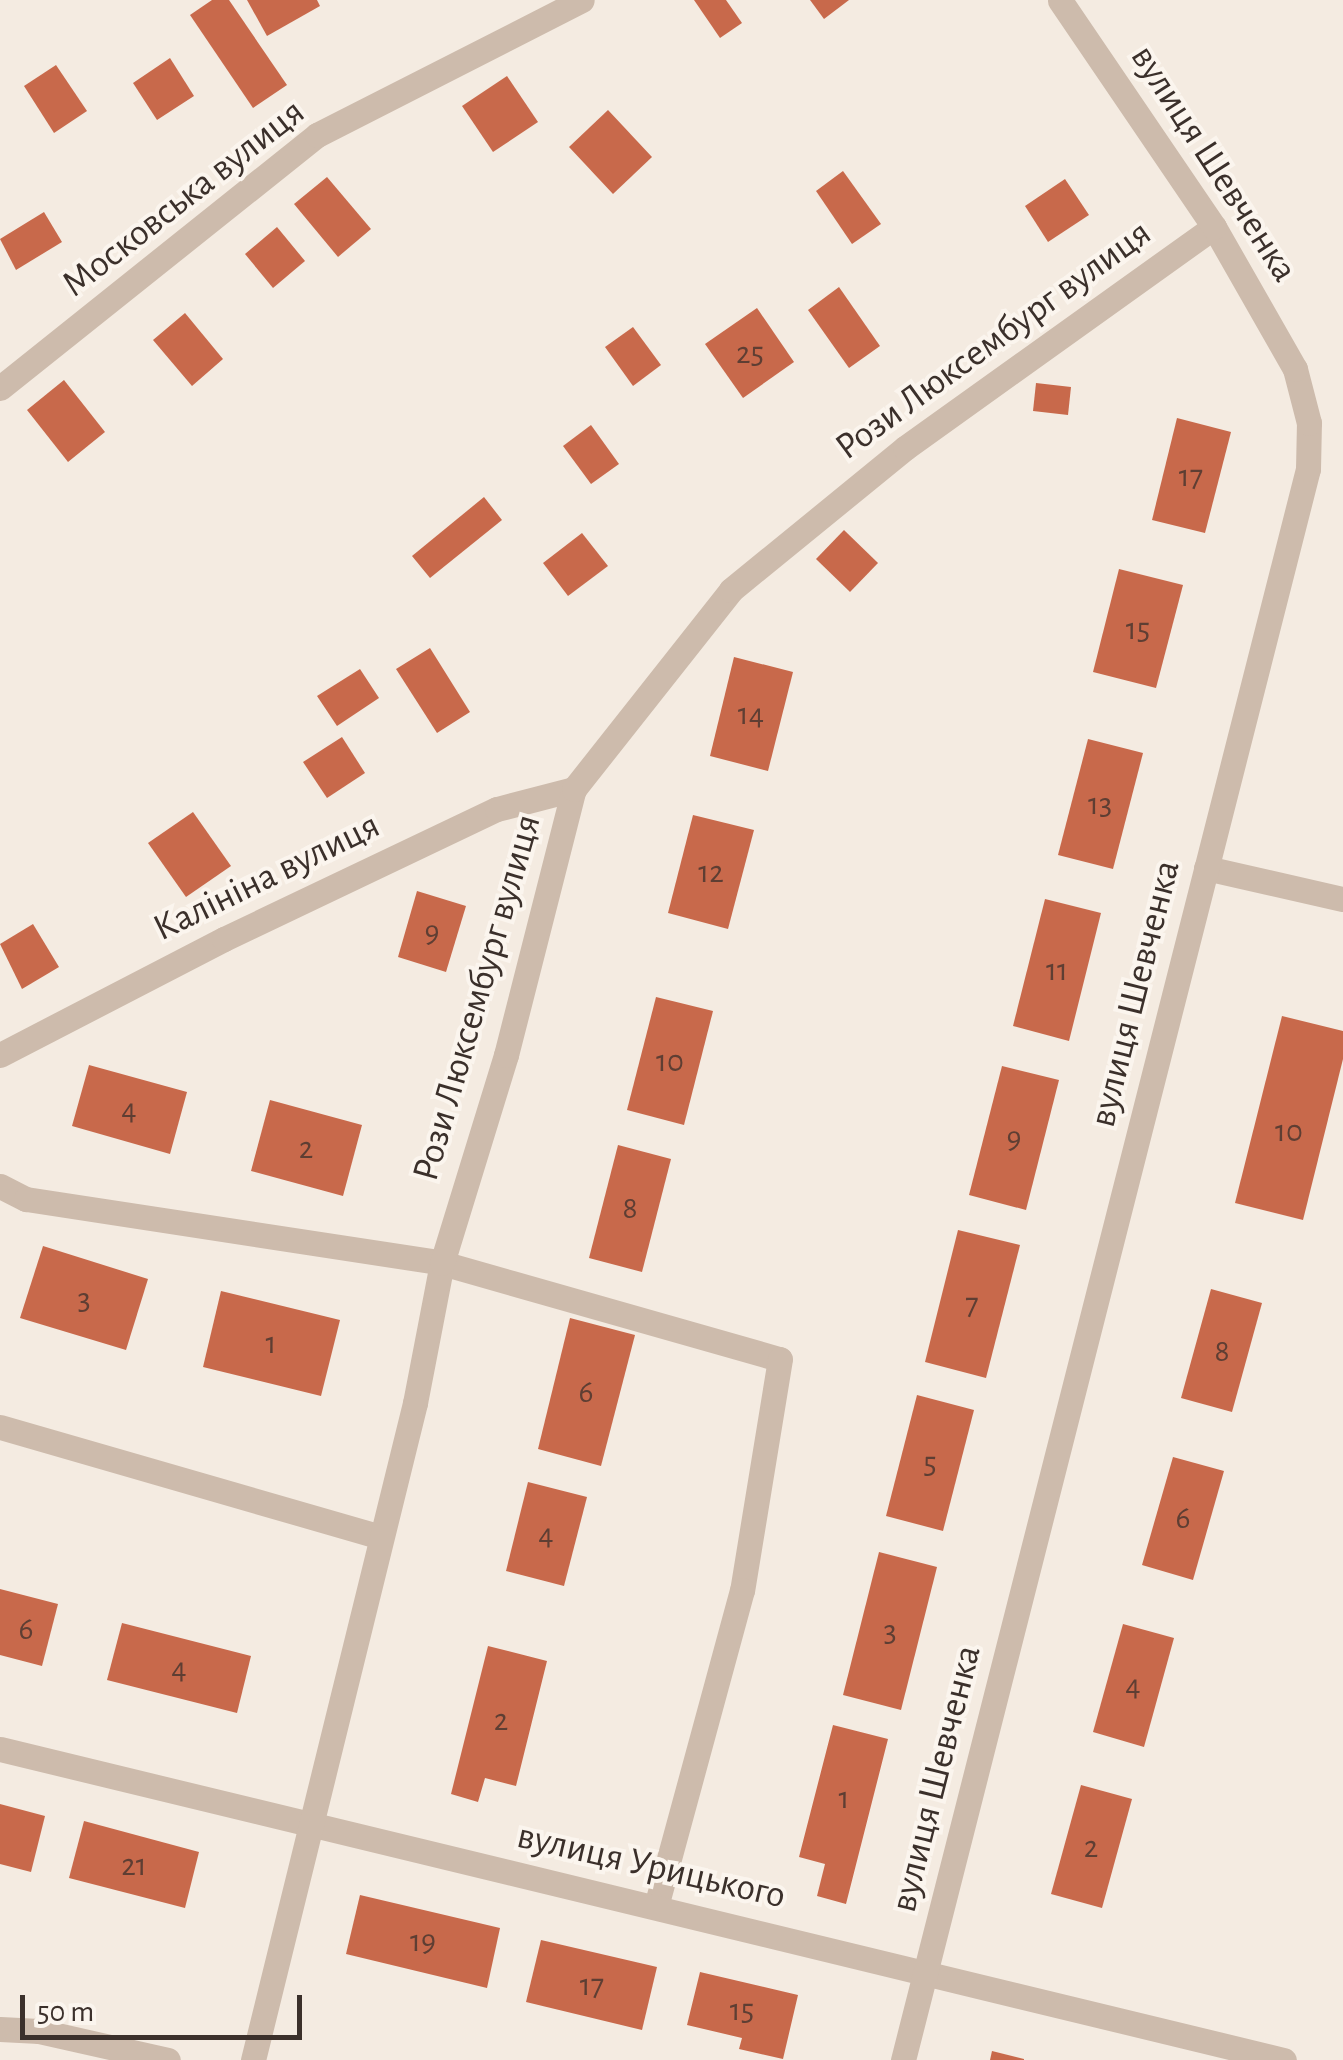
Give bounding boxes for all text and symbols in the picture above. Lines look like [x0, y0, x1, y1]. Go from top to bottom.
street label: вулиця Шевченка [1120, 37, 1306, 291]
street label: Московська вулиця [54, 90, 314, 308]
street label: Рози Люксембург вулиця [827, 211, 1161, 471]
house number: 25 [736, 334, 764, 372]
house number: 17 [1179, 457, 1203, 495]
house number: 15 [1126, 610, 1150, 648]
house number: 14 [738, 695, 764, 733]
house number: 13 [1088, 785, 1112, 823]
street label: Калініна вулиця [146, 804, 388, 952]
street label: Рози Люксембург вулиця [404, 809, 552, 1187]
house number: 12 [698, 853, 724, 891]
street label: вулиця Шевченка [1081, 856, 1191, 1132]
house number: 9 [424, 913, 440, 951]
house number: 11 [1046, 951, 1068, 989]
house number: 10 [656, 1042, 684, 1080]
house number: 4 [121, 1090, 137, 1128]
house number: 10 [1275, 1112, 1303, 1150]
house number: 9 [1006, 1119, 1022, 1157]
house number: 2 [299, 1129, 313, 1167]
house number: 8 [622, 1189, 638, 1227]
house number: 3 [77, 1280, 91, 1318]
house number: 7 [965, 1285, 979, 1323]
house number: 1 [265, 1324, 277, 1362]
house number: 8 [1214, 1332, 1230, 1370]
house number: 6 [578, 1373, 594, 1411]
house number: 5 [923, 1444, 937, 1482]
house number: 6 [1175, 1499, 1191, 1537]
house number: 4 [538, 1515, 554, 1553]
house number: 6 [18, 1610, 34, 1648]
house number: 3 [883, 1612, 897, 1650]
street label: вулиця Шевченка [882, 1641, 992, 1917]
house number: 4 [171, 1649, 187, 1687]
house number: 4 [1125, 1666, 1141, 1704]
house number: 2 [494, 1701, 508, 1739]
house number: 1 [838, 1779, 850, 1817]
street label: вулиця Урицького [512, 1814, 790, 1920]
house number: 2 [1084, 1828, 1098, 1866]
house number: 21 [121, 1846, 147, 1884]
house number: 19 [410, 1922, 436, 1960]
house number: 17 [580, 1966, 604, 2004]
scale bar [25, 1975, 308, 2037]
house number: 15 [730, 1991, 754, 2029]
text: 50 m [37, 1997, 94, 2027]

